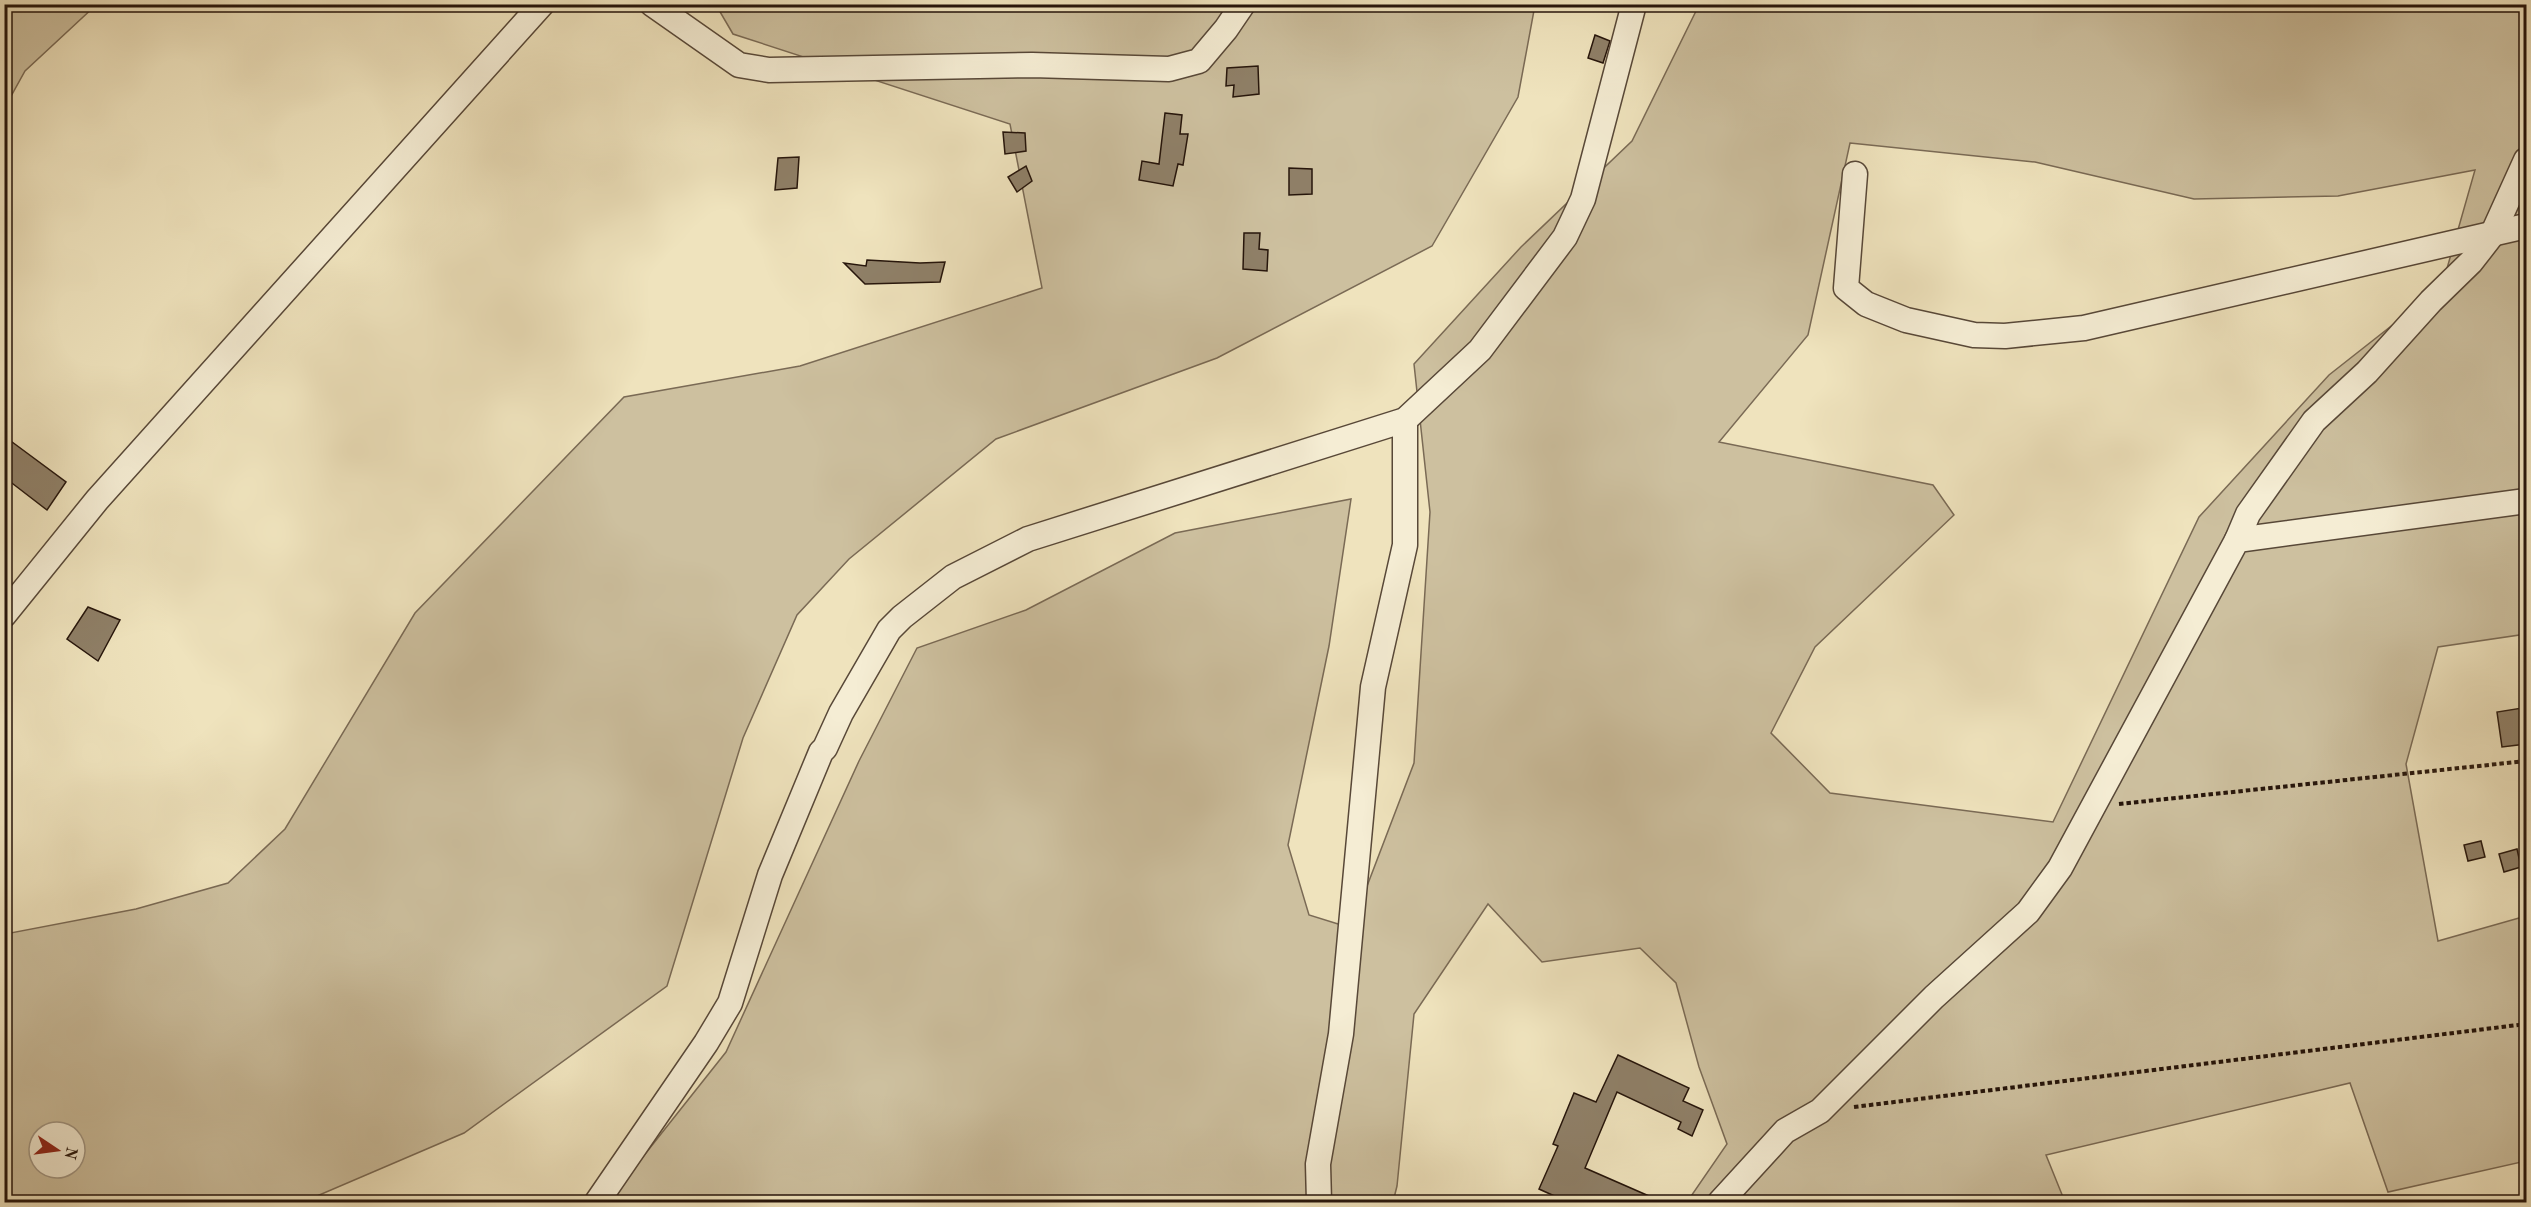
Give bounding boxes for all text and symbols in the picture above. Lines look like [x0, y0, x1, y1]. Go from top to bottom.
north arrow [27, 1120, 87, 1180]
text: N [60, 1145, 79, 1161]

